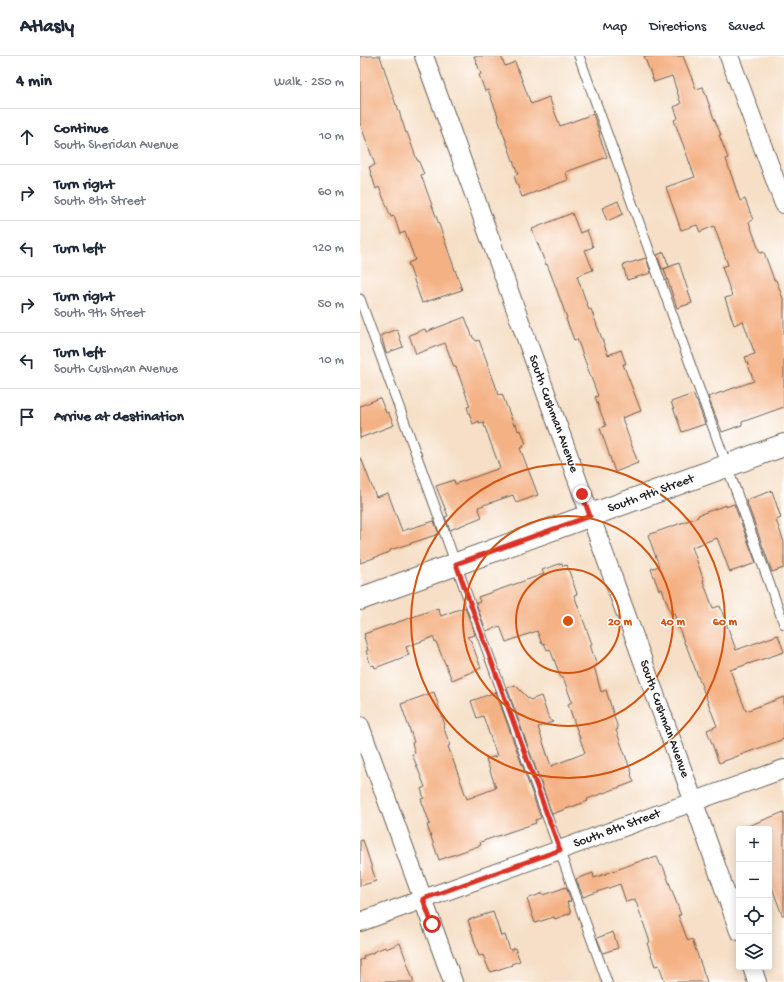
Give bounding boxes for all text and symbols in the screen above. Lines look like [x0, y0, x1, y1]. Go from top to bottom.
text: Atlasly [20, 16, 74, 39]
text: Map [603, 19, 627, 36]
text: Directions [649, 19, 706, 36]
text: Saved [728, 19, 764, 36]
text: 4 min [16, 72, 52, 92]
text: Walk · 250 m [274, 75, 344, 90]
text: Continue [54, 120, 108, 138]
icon: ahead [16, 126, 38, 148]
text: 10 m [319, 129, 344, 144]
text: South Sheridan Avenue [54, 138, 179, 153]
text: Turn right [54, 176, 114, 194]
icon: right [16, 182, 38, 204]
text: 60 m [318, 185, 344, 200]
text: South 8th Street [54, 194, 145, 209]
icon: left [16, 238, 38, 260]
text: Turn left [54, 240, 105, 258]
text: 120 m [313, 241, 344, 256]
text: Turn right [54, 288, 114, 306]
icon: right [16, 294, 38, 316]
text: 50 m [317, 297, 344, 312]
text: South 9th Street [54, 306, 145, 321]
text: Turn left [54, 344, 105, 362]
icon: left [16, 350, 38, 372]
text: 10 m [319, 353, 344, 368]
street label: South Cushman Avenue [525, 353, 581, 475]
text: South Cushman Avenue [54, 362, 178, 377]
icon: arrive [16, 406, 38, 428]
text: Arrive at destination [54, 408, 184, 426]
street label: South 9th Street [606, 471, 698, 517]
route end [573, 485, 591, 503]
centre of rings [561, 614, 575, 628]
text: 20 m [608, 616, 633, 630]
text: 40 m [660, 616, 685, 630]
text: 60 m [713, 616, 738, 630]
street label: South Cushman Avenue [636, 658, 692, 780]
street label: South 8th Street [571, 806, 664, 852]
map controls [736, 826, 772, 970]
button: + [736, 826, 772, 862]
button: − [736, 862, 772, 898]
button: locate [736, 898, 772, 934]
route start [423, 915, 441, 933]
button: layers [736, 934, 772, 970]

